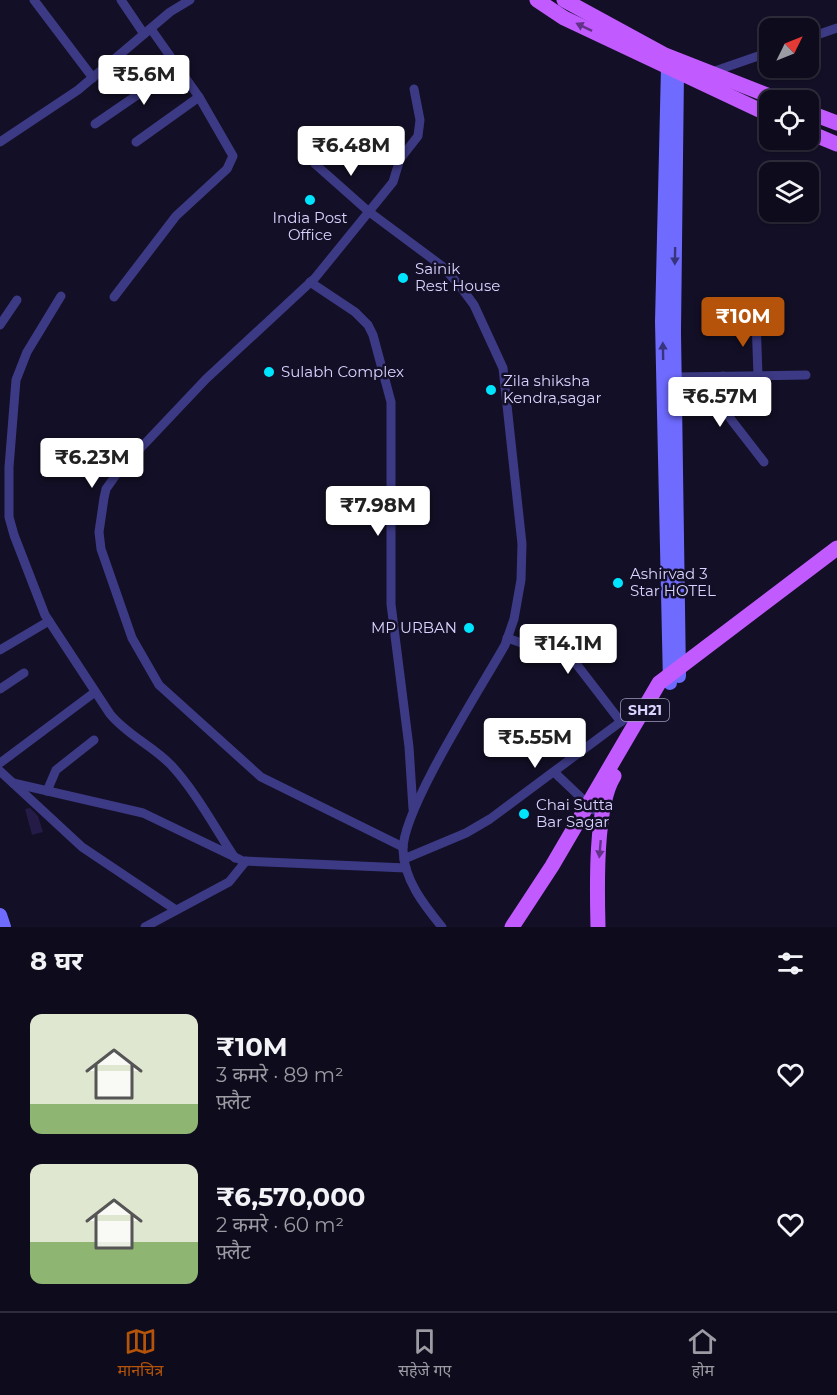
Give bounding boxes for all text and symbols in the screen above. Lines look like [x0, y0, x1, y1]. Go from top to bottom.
north arrow [759, 18, 819, 78]
map controls [759, 18, 819, 222]
one-way arrow [575, 23, 592, 32]
pin: ₹5.6M [102, 55, 186, 106]
text: ₹5.6M [112, 62, 176, 86]
button: locate [759, 90, 819, 150]
pin: ₹6.48M [302, 126, 400, 177]
text: ₹6.48M [312, 133, 390, 157]
button: layers [759, 162, 819, 222]
marker: India Post Office [303, 193, 317, 207]
place label: India Post Office [272, 208, 348, 244]
one-way arrow [670, 247, 680, 266]
place label: Sainik Rest House [415, 259, 500, 295]
marker: Sainik Rest House [396, 271, 410, 285]
pin: ₹10M [707, 297, 779, 348]
text: ₹10M [715, 304, 771, 328]
one-way arrow [658, 342, 668, 361]
place label: Sulabh Complex [281, 362, 404, 381]
marker: Sulabh Complex [262, 365, 276, 379]
place label: Zila shiksha Kendra,sagar [503, 371, 601, 407]
pin: ₹6.57M [671, 377, 769, 428]
marker: Zila shiksha Kendra,sagar [484, 383, 498, 397]
text: ₹6.57M [682, 384, 758, 408]
pin: ₹6.23M [43, 438, 141, 489]
text: ₹6.23M [54, 445, 130, 469]
pin: ₹7.98M [329, 486, 427, 537]
text: ₹7.98M [340, 493, 416, 517]
place label: Ashirvad 3 Star HOTEL [630, 564, 716, 600]
marker: Ashirvad 3 Star HOTEL [611, 576, 625, 590]
place label: MP URBAN [371, 618, 457, 637]
marker: MP URBAN [462, 621, 476, 635]
pin: ₹14.1M [519, 624, 617, 675]
text: ₹14.1M [534, 631, 602, 655]
road number: SH21 [621, 699, 669, 721]
pin: ₹5.55M [486, 718, 584, 769]
text: ₹5.55M [498, 725, 572, 749]
place label: Chai Sutta Bar Sagar [536, 795, 613, 831]
marker: Chai Sutta Bar Sagar [517, 807, 531, 821]
one-way arrow [595, 840, 605, 859]
text: 8 घर [30, 945, 83, 977]
icon: filters [774, 947, 807, 980]
text: ₹10M [216, 1031, 288, 1063]
icon: home [78, 1038, 150, 1110]
icon: heart [774, 1058, 807, 1091]
text: 3 कमरे · 89 m² [216, 1063, 344, 1087]
text: फ़्लैट [216, 1090, 251, 1114]
text: ₹6,570,000 [216, 1181, 365, 1213]
icon: home [78, 1188, 150, 1260]
icon: heart [774, 1208, 807, 1241]
text: 2 कमरे · 60 m² [216, 1213, 344, 1237]
text: फ़्लैट [216, 1240, 251, 1264]
tab: मानचित्र [118, 1325, 163, 1383]
tab: सहेजे गए [398, 1325, 451, 1383]
tab: होम [686, 1325, 719, 1383]

